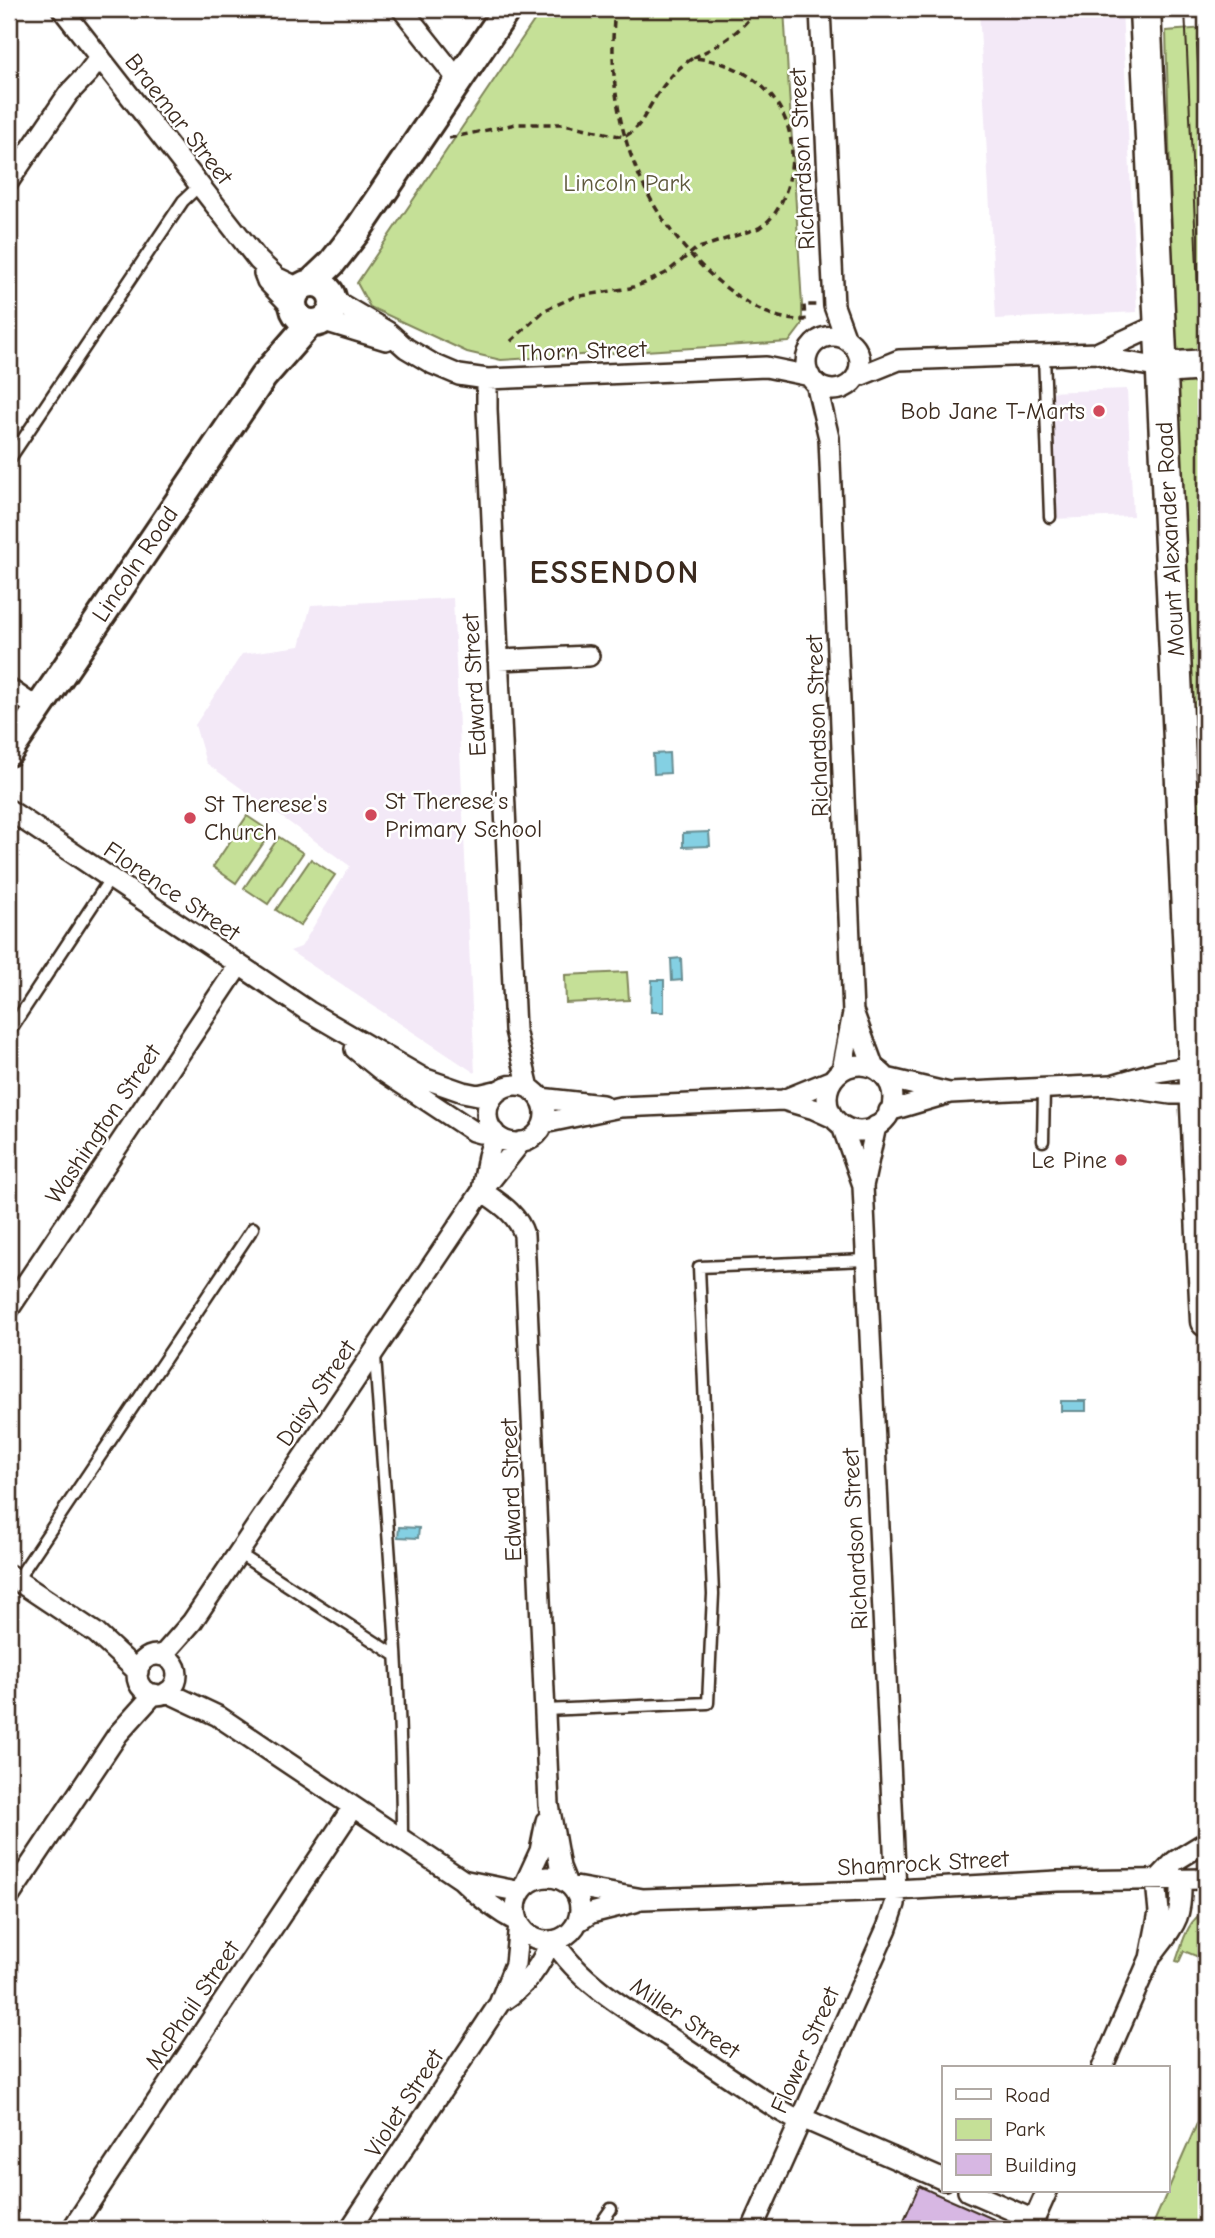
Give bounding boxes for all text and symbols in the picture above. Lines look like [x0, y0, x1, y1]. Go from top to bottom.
street label: Braemar Street [119, 48, 239, 191]
street label: Richardson Street [783, 66, 821, 251]
park label: Lincoln Park [563, 169, 691, 197]
street label: Thorn Street [517, 335, 648, 367]
place label: Bob Jane T-Marts [901, 397, 1085, 425]
marker: Bob Jane T-Marts [1091, 403, 1107, 419]
street label: Mount Alexander Road [1150, 421, 1190, 657]
street label: Lincoln Road [86, 501, 184, 627]
district label: ESSENDON [530, 554, 700, 591]
street label: Edward Street [456, 612, 492, 757]
street label: Richardson Street [800, 633, 834, 817]
place label: St Therese's Primary School [385, 787, 542, 843]
place label: St Therese's Church [204, 790, 327, 846]
marker: St Therese's Primary School [363, 807, 379, 823]
marker: St Therese's Church [182, 810, 198, 826]
street label: Florence Street [99, 835, 246, 947]
street label: Washington Street [39, 1038, 167, 1209]
place label: Le Pine [1031, 1146, 1107, 1174]
marker: Le Pine [1113, 1152, 1129, 1168]
street label: Daisy Street [270, 1334, 362, 1451]
street label: Edward Street [494, 1417, 527, 1562]
street label: Richardson Street [836, 1446, 874, 1631]
street label: Shamrock Street [837, 1844, 1010, 1881]
street label: McPhail Street [139, 1934, 246, 2075]
street label: Miller Street [625, 1971, 746, 2065]
street label: Flower Street [765, 1982, 846, 2117]
street label: Violet Street [359, 2043, 450, 2162]
legend [942, 2066, 1170, 2192]
text: Road [1005, 2083, 1050, 2107]
text: Park [1005, 2117, 1045, 2141]
text: Building [1005, 2153, 1077, 2177]

